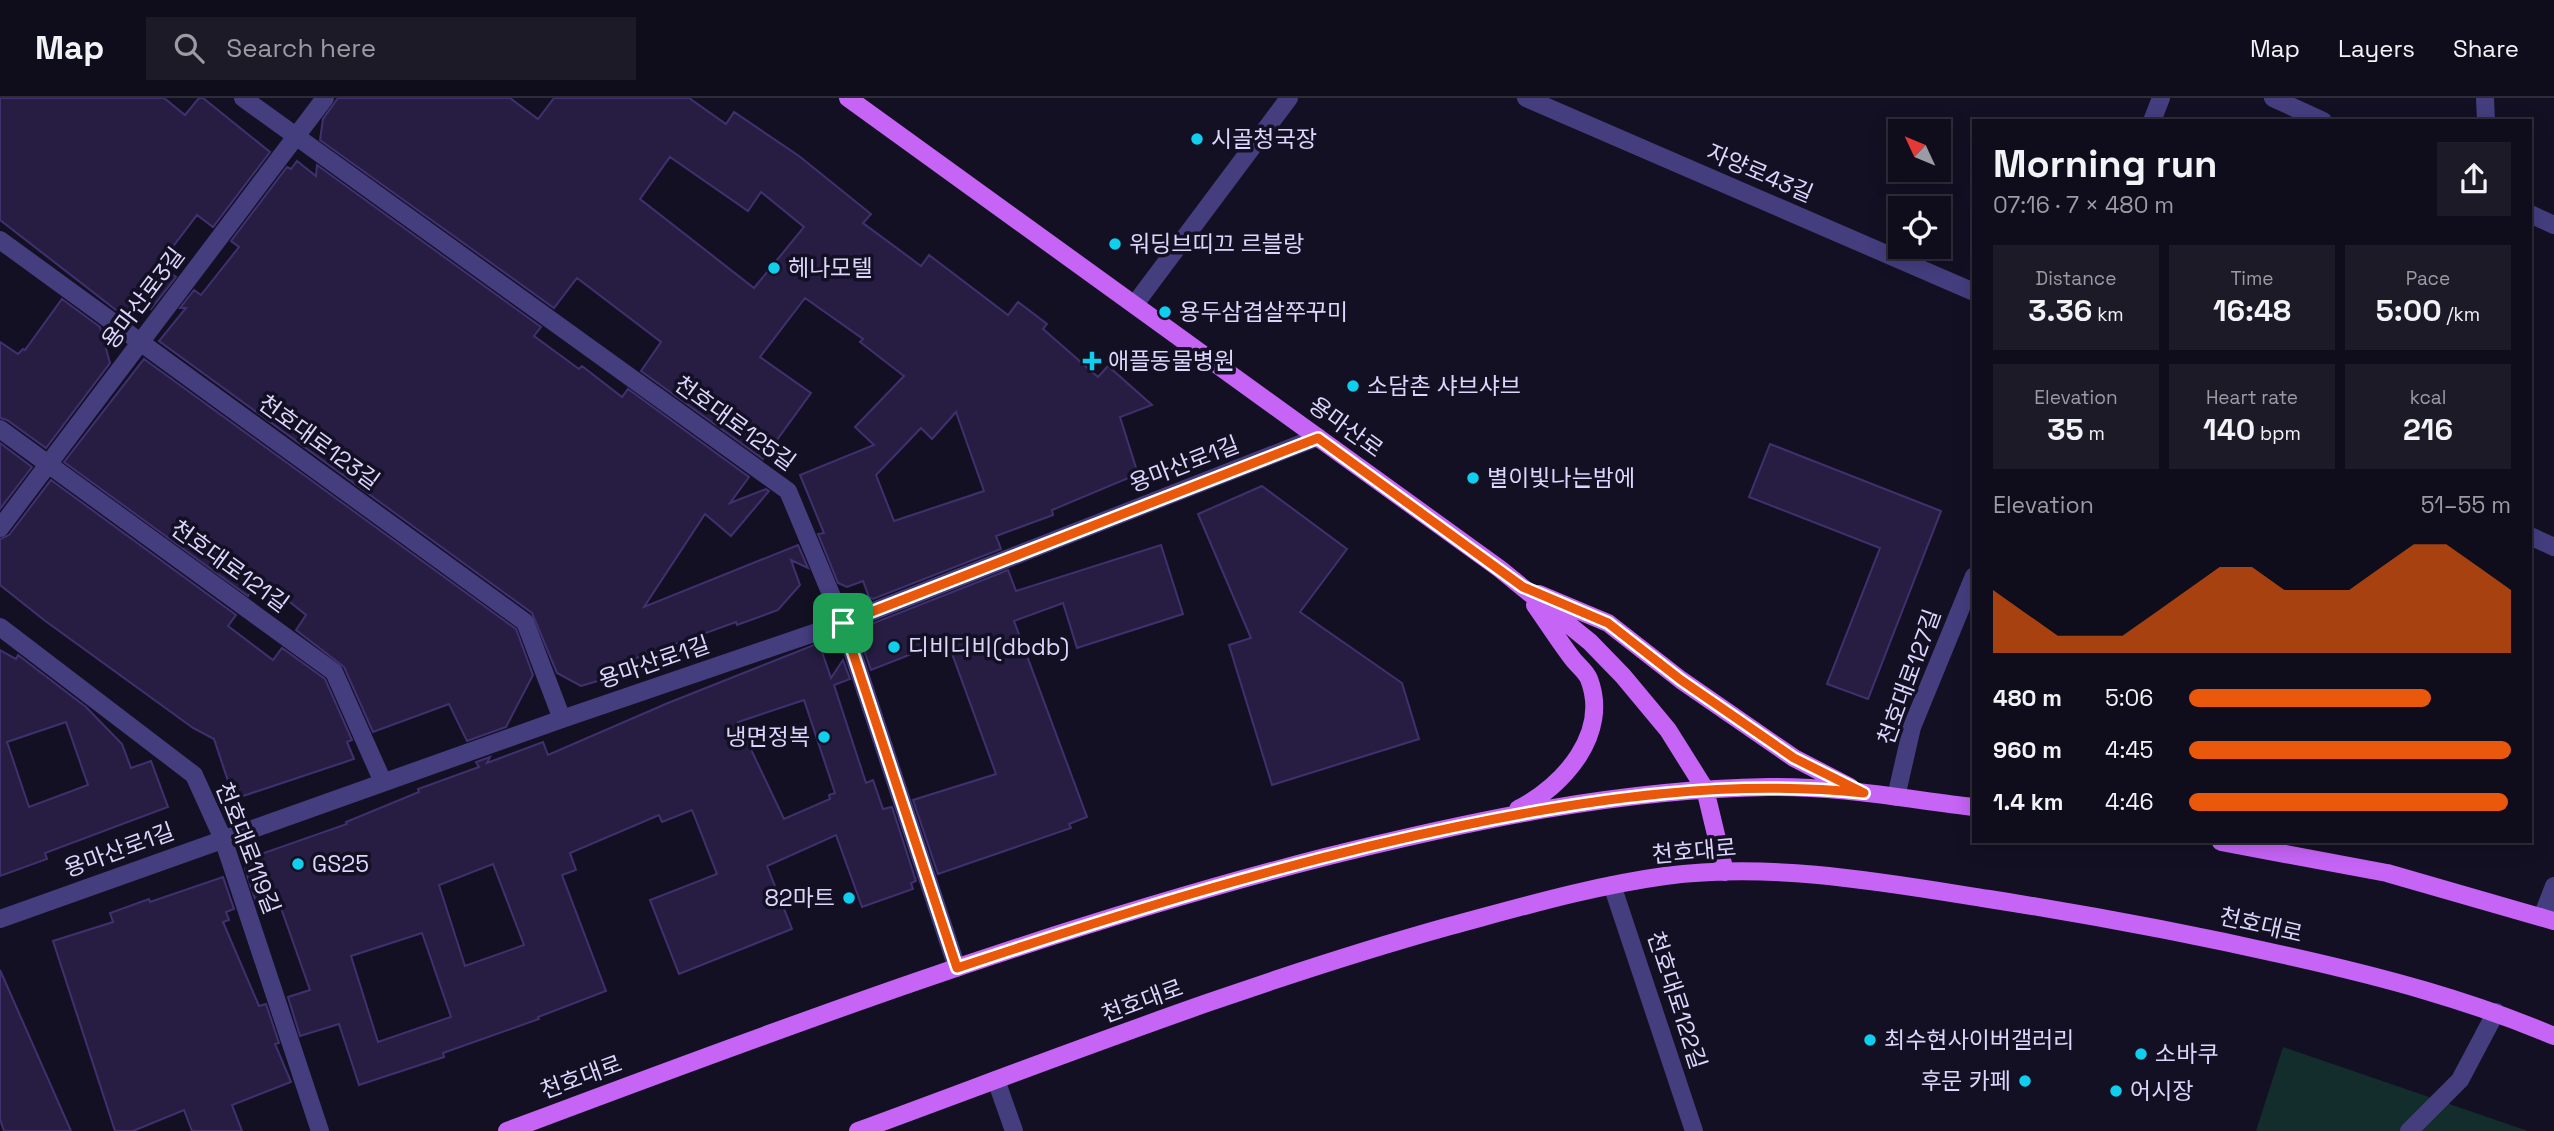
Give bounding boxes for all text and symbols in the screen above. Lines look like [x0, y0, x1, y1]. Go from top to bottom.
search box [146, 17, 636, 80]
text: Map [35, 27, 104, 69]
icon: search [170, 29, 208, 67]
text: Search here [226, 31, 376, 65]
text: Map [2250, 33, 2300, 64]
text: Layers [2338, 33, 2415, 64]
text: Share [2453, 33, 2519, 64]
north arrow [1888, 119, 1951, 182]
map controls [1888, 119, 1951, 259]
place label: 시골청국장 [1211, 124, 1317, 154]
marker: 시골청국장 [1189, 131, 1205, 147]
street label: 자양로43길 [1702, 137, 1818, 209]
text: Morning run [1993, 140, 2218, 188]
button: share [2437, 142, 2511, 216]
text: 07:16 · 7 × 480 m [1993, 190, 2174, 220]
button: locate [1888, 196, 1951, 259]
place label: 워딩브띠끄 르블랑 [1129, 229, 1304, 259]
marker: 워딩브띠끄 르블랑 [1107, 236, 1123, 252]
street label: 용마산로3길 [95, 241, 191, 355]
place label: 헤나모텔 [788, 253, 873, 283]
marker: 헤나모텔 [766, 260, 782, 276]
text: Distance [2036, 266, 2116, 291]
text: Time [2230, 266, 2274, 291]
text: Pace [2406, 266, 2450, 291]
text: 3.36 [2028, 291, 2092, 330]
text: 16:48 [2213, 291, 2291, 330]
text: 5:00 [2376, 291, 2442, 330]
place label: 용두삼겹살쭈꾸미 [1179, 297, 1348, 327]
text: km [2092, 302, 2124, 327]
text: /km [2442, 302, 2480, 327]
marker: 용두삼겹살쭈꾸미 [1157, 304, 1173, 320]
place label: 애플동물병원 [1108, 346, 1235, 376]
marker: 애플동물병원 [1082, 351, 1102, 371]
street label: 천호대로125길 [668, 369, 802, 477]
place label: 소담촌 샤브샤브 [1367, 371, 1521, 401]
marker: 소담촌 샤브샤브 [1345, 378, 1361, 394]
text: Elevation [2034, 385, 2118, 410]
text: Heart rate [2206, 385, 2298, 410]
text: kcal [2410, 385, 2446, 410]
street label: 천호대로123길 [252, 388, 386, 496]
street label: 용마산로 [1303, 390, 1389, 464]
text: 35 [2047, 410, 2084, 449]
text: 140 [2203, 410, 2255, 449]
text: 216 [2403, 410, 2453, 449]
text: m [2084, 421, 2105, 446]
text: bpm [2255, 421, 2301, 446]
street label: 용마산로1길 [1125, 429, 1243, 499]
place label: 별이빛나는밤에 [1487, 463, 1635, 493]
marker: 별이빛나는밤에 [1465, 470, 1481, 486]
text: Elevation [1993, 490, 2094, 520]
text: 51–55 m [2421, 490, 2511, 520]
street label: 천호대로121길 [165, 513, 295, 619]
pin [813, 593, 873, 653]
icon: arrive [824, 604, 862, 642]
street label: 천호대로127길 [1871, 605, 1947, 749]
street label: 용마산로1길 [595, 629, 713, 695]
place label: 디비디비(dbdb) [908, 632, 1069, 662]
marker: 디비디비(dbdb) [886, 639, 902, 655]
text: 480 m [1993, 683, 2062, 713]
text: 5:06 [2105, 683, 2153, 713]
place label: 냉면정복 [725, 722, 810, 752]
marker: 냉면정복 [816, 729, 832, 745]
text: 960 m [1993, 735, 2062, 765]
text: 4:45 [2105, 735, 2153, 765]
street label: 천호대로119길 [209, 778, 287, 918]
text: 1.4 km [1993, 787, 2063, 817]
text: 4:46 [2105, 787, 2154, 817]
street label: 용마산로1길 [60, 816, 178, 884]
street label: 천호대로 [1651, 832, 1737, 870]
place label: GS25 [312, 849, 369, 879]
marker: GS25 [290, 856, 306, 872]
place label: 82마트 [764, 883, 835, 913]
marker: 82마트 [841, 890, 857, 906]
street label: 천호대로 [2216, 901, 2306, 949]
street label: 천호대로122길 [1641, 927, 1713, 1073]
street label: 천호대로 [1097, 972, 1187, 1030]
place label: 최수현사이버갤러리 [1884, 1025, 2074, 1055]
marker: 최수현사이버갤러리 [1862, 1032, 1878, 1048]
place label: 소바쿠 [2155, 1039, 2218, 1069]
marker: 소바쿠 [2133, 1046, 2149, 1062]
street label: 천호대로 [536, 1048, 626, 1106]
place label: 후문 카페 [1920, 1066, 2011, 1096]
marker: 후문 카페 [2017, 1073, 2033, 1089]
place label: 어시장 [2130, 1076, 2193, 1106]
marker: 어시장 [2108, 1083, 2124, 1099]

